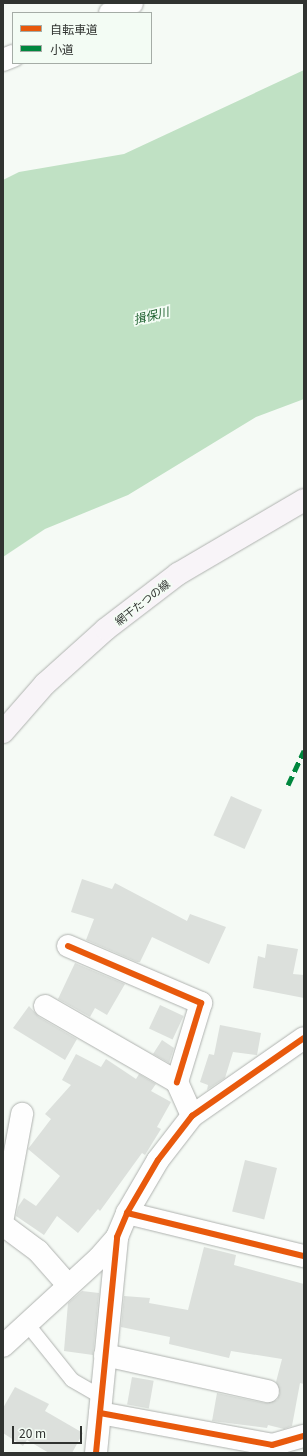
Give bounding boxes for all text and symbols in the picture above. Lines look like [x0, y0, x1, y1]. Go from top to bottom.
legend [12, 12, 152, 64]
text: 自転車道 [50, 20, 98, 37]
text: 小道 [50, 40, 74, 57]
water label: 揖保川 [132, 304, 170, 326]
street label: 網干たつの線 [112, 576, 172, 628]
scale bar [14, 1418, 84, 1444]
text: 20 m [19, 1424, 46, 1441]

